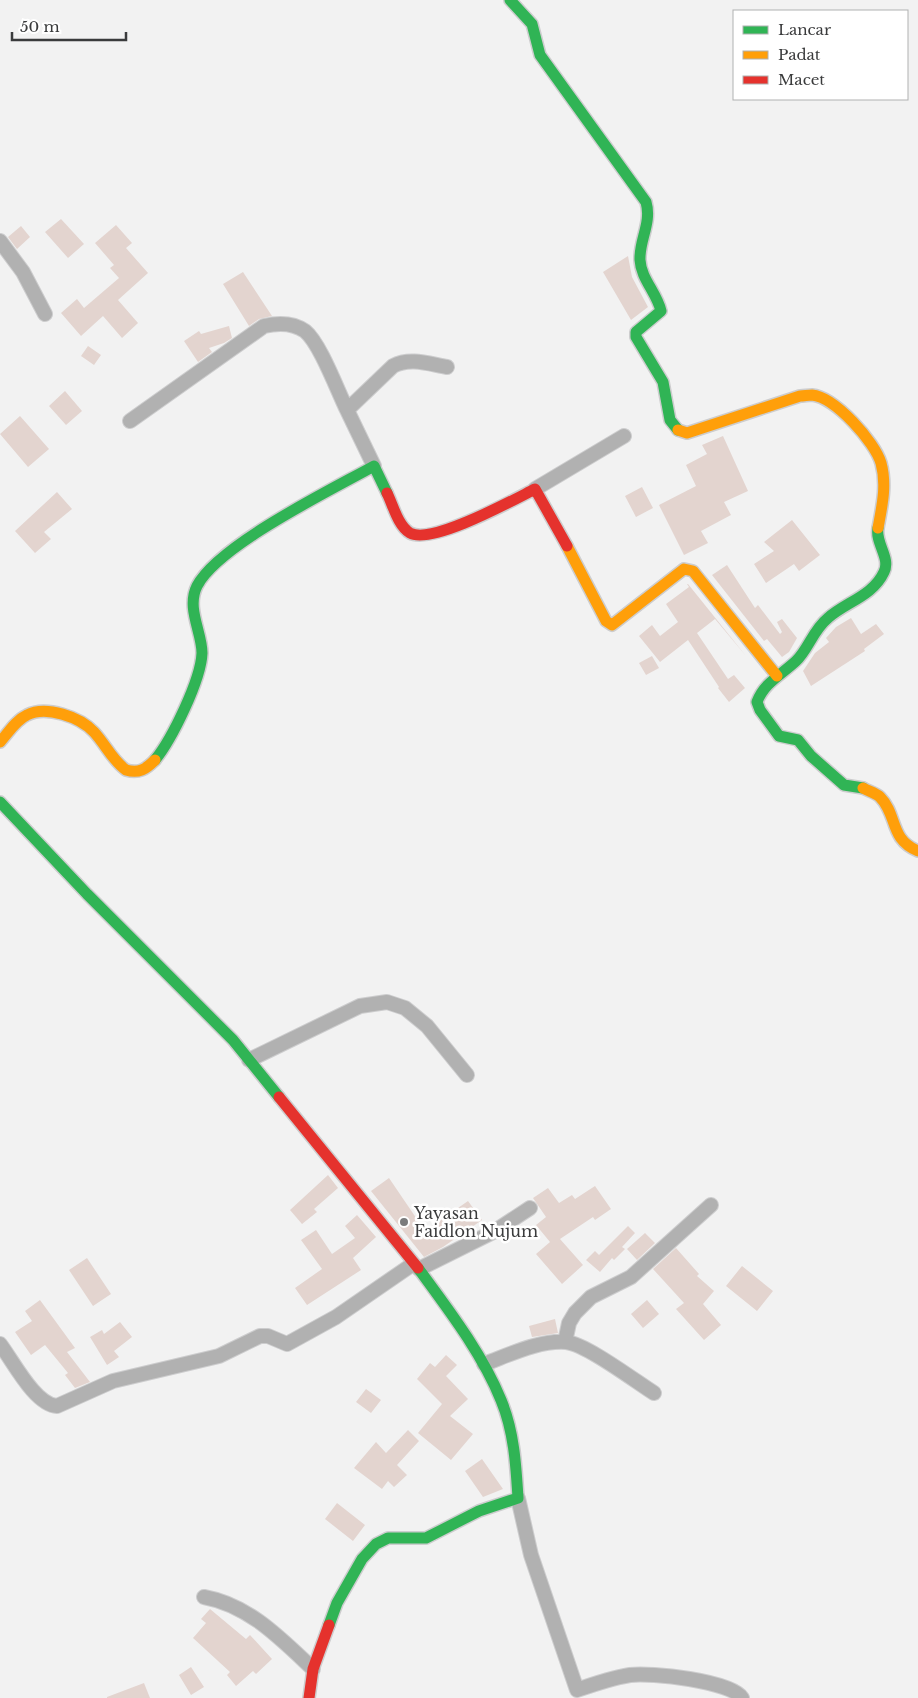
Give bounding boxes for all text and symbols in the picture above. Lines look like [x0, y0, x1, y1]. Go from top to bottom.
scale bar [12, 10, 126, 42]
legend [733, 10, 908, 100]
text: 50 m [20, 17, 60, 36]
text: Lancar [778, 20, 832, 39]
text: Padat [778, 45, 821, 64]
text: Macet [778, 70, 825, 89]
place label: Yayasan Faidlon Nujum [413, 1203, 538, 1241]
marker: Yayasan Faidlon Nujum [398, 1216, 410, 1228]

